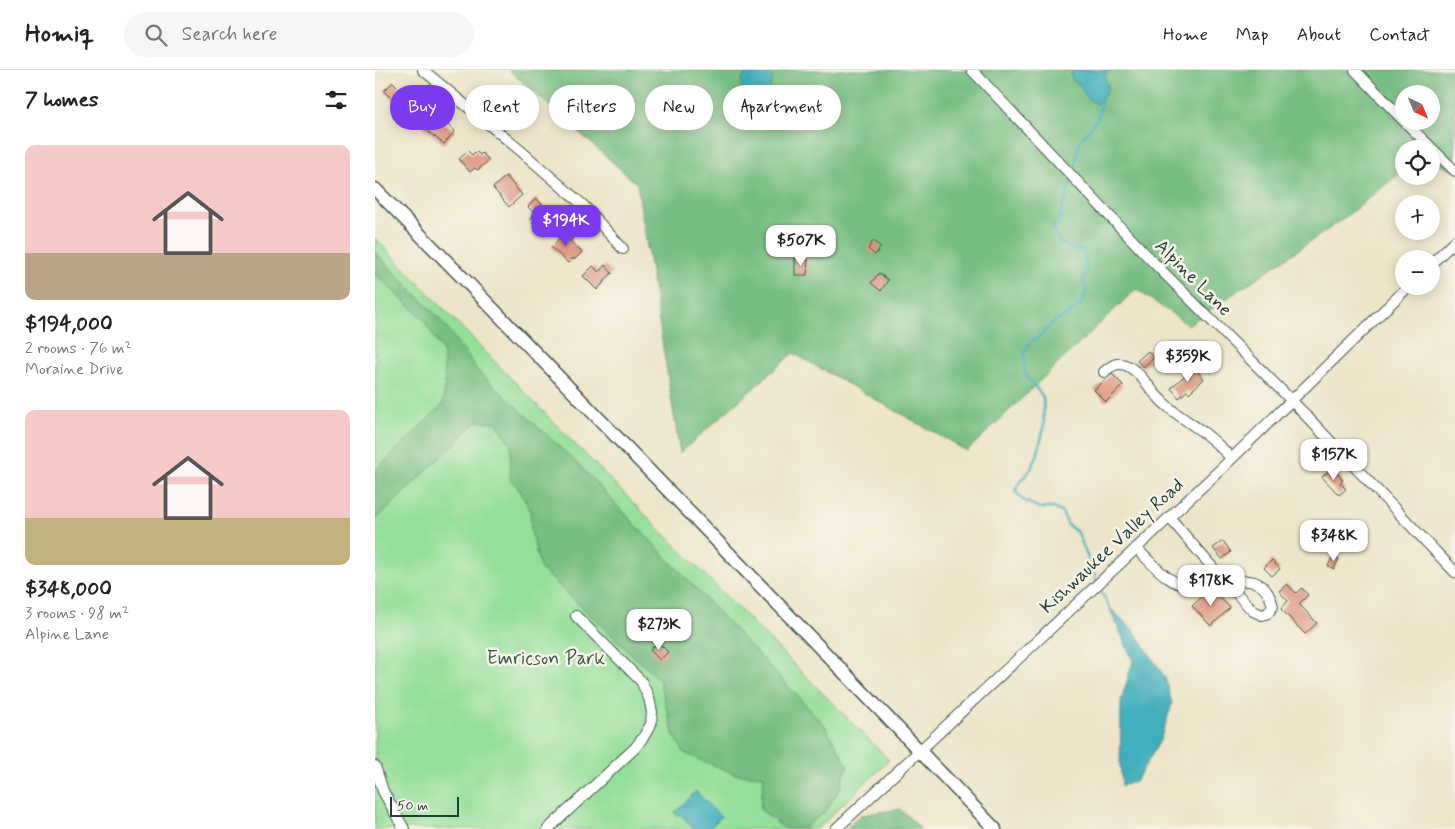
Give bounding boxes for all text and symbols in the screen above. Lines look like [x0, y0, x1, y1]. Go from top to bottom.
search box [124, 12, 474, 57]
text: Homiq [25, 19, 94, 50]
icon: search [142, 21, 170, 49]
text: Search here [182, 22, 277, 47]
text: Home [1163, 23, 1208, 47]
text: Map [1236, 23, 1269, 47]
text: About [1297, 23, 1341, 47]
text: Contact [1369, 23, 1430, 47]
chip: Buy [390, 85, 455, 130]
chip: Rent [465, 85, 539, 130]
chip: Filters [549, 85, 635, 130]
chip: New [645, 85, 713, 130]
chip: Apartment [723, 85, 841, 130]
north arrow [1395, 85, 1440, 130]
map controls [1395, 85, 1440, 295]
text: 7 homes [25, 86, 98, 114]
icon: filters [322, 86, 350, 114]
button: locate [1395, 140, 1440, 185]
icon: home [143, 178, 233, 268]
button: + [1395, 195, 1440, 240]
pin: $194K [531, 204, 601, 247]
text: $194K [543, 210, 589, 231]
pin: $507K [766, 224, 836, 267]
text: $507K [777, 230, 825, 251]
street label: Alpine Lane [1149, 234, 1237, 322]
button: − [1395, 250, 1440, 295]
text: $194,000 [25, 310, 113, 338]
text: 2 rooms · 76 m² [25, 338, 132, 359]
pin: $359K [1153, 340, 1223, 383]
text: $359K [1166, 346, 1210, 367]
text: Moraine Drive [25, 359, 124, 380]
pin: $157K [1299, 438, 1369, 481]
icon: home [143, 443, 233, 533]
text: $157K [1311, 444, 1357, 465]
street label: Kishwaukee Valley Road [1035, 473, 1190, 620]
pin: $348K [1299, 520, 1369, 562]
text: $348K [1311, 525, 1357, 546]
pin: $178K [1176, 564, 1246, 607]
text: $178K [1189, 570, 1233, 591]
text: $348,000 [25, 575, 112, 603]
text: 3 rooms · 98 m² [25, 603, 129, 624]
pin: $273K [624, 608, 694, 651]
text: $273K [637, 614, 681, 635]
text: Alpine Lane [25, 624, 109, 645]
park label: Emricson Park [487, 646, 606, 671]
scale bar [390, 794, 459, 817]
text: 50 m [397, 797, 428, 815]

